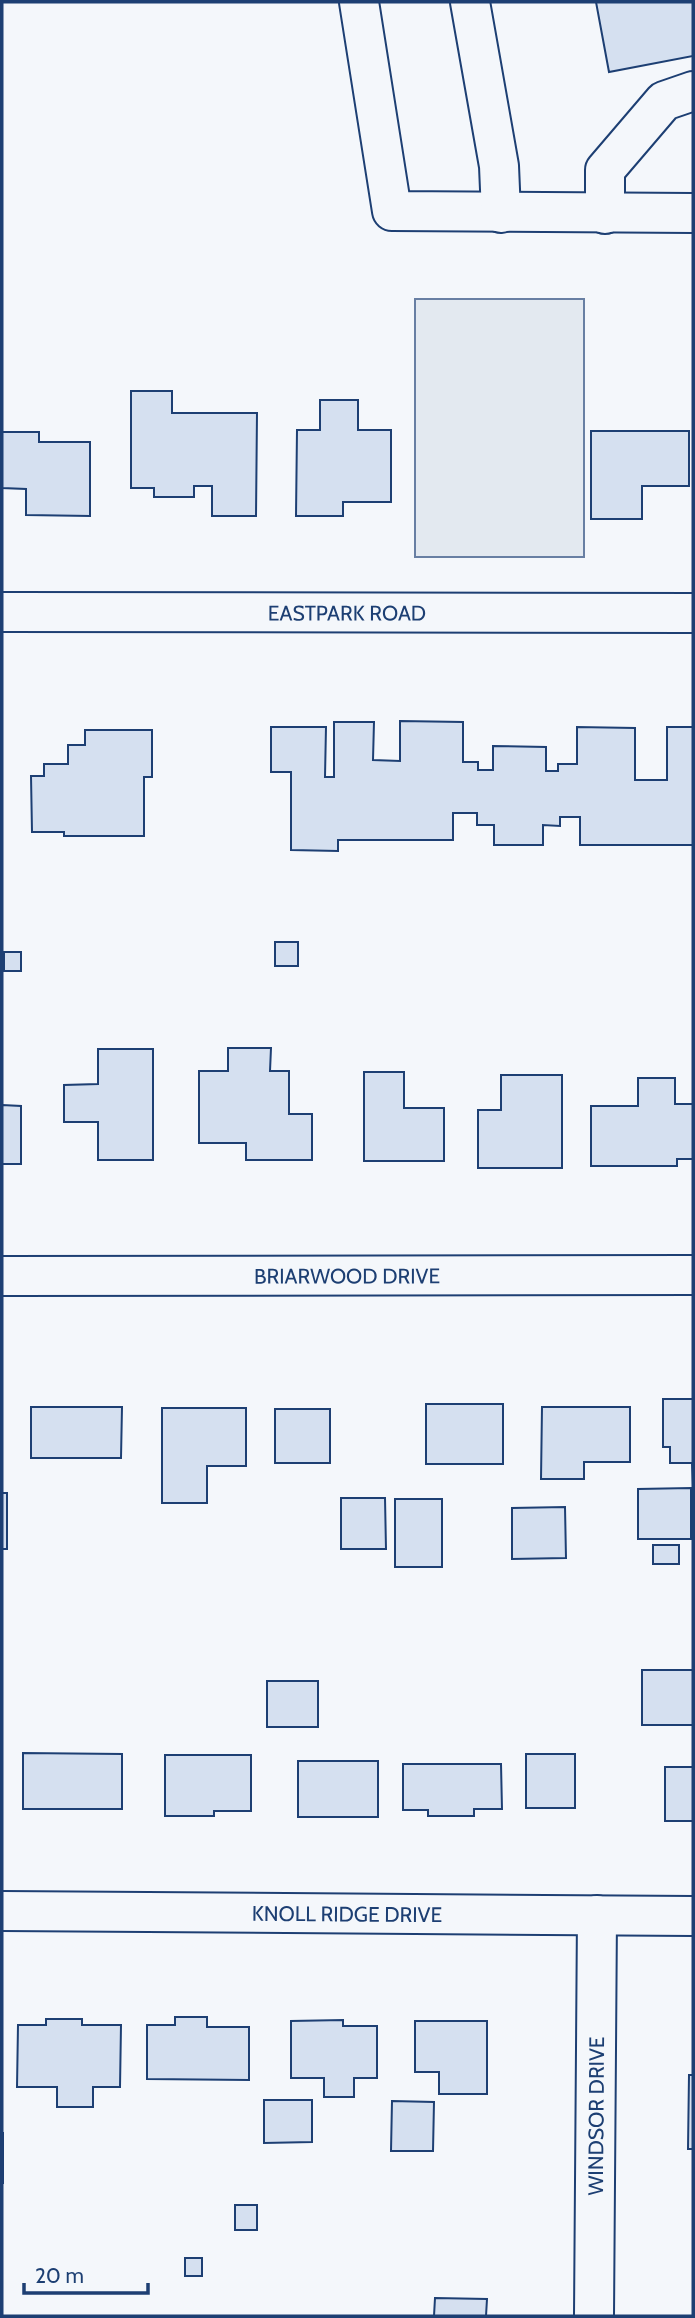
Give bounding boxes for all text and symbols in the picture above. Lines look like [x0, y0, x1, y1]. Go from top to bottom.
street label: EASTPARK ROAD [268, 600, 426, 625]
street label: BRIARWOOD DRIVE [254, 1263, 440, 1288]
street label: KNOLL RIDGE DRIVE [252, 1900, 442, 1927]
street label: WINDSOR DRIVE [582, 2036, 609, 2196]
scale bar [24, 2252, 149, 2296]
text: 20 m [35, 2263, 84, 2288]

